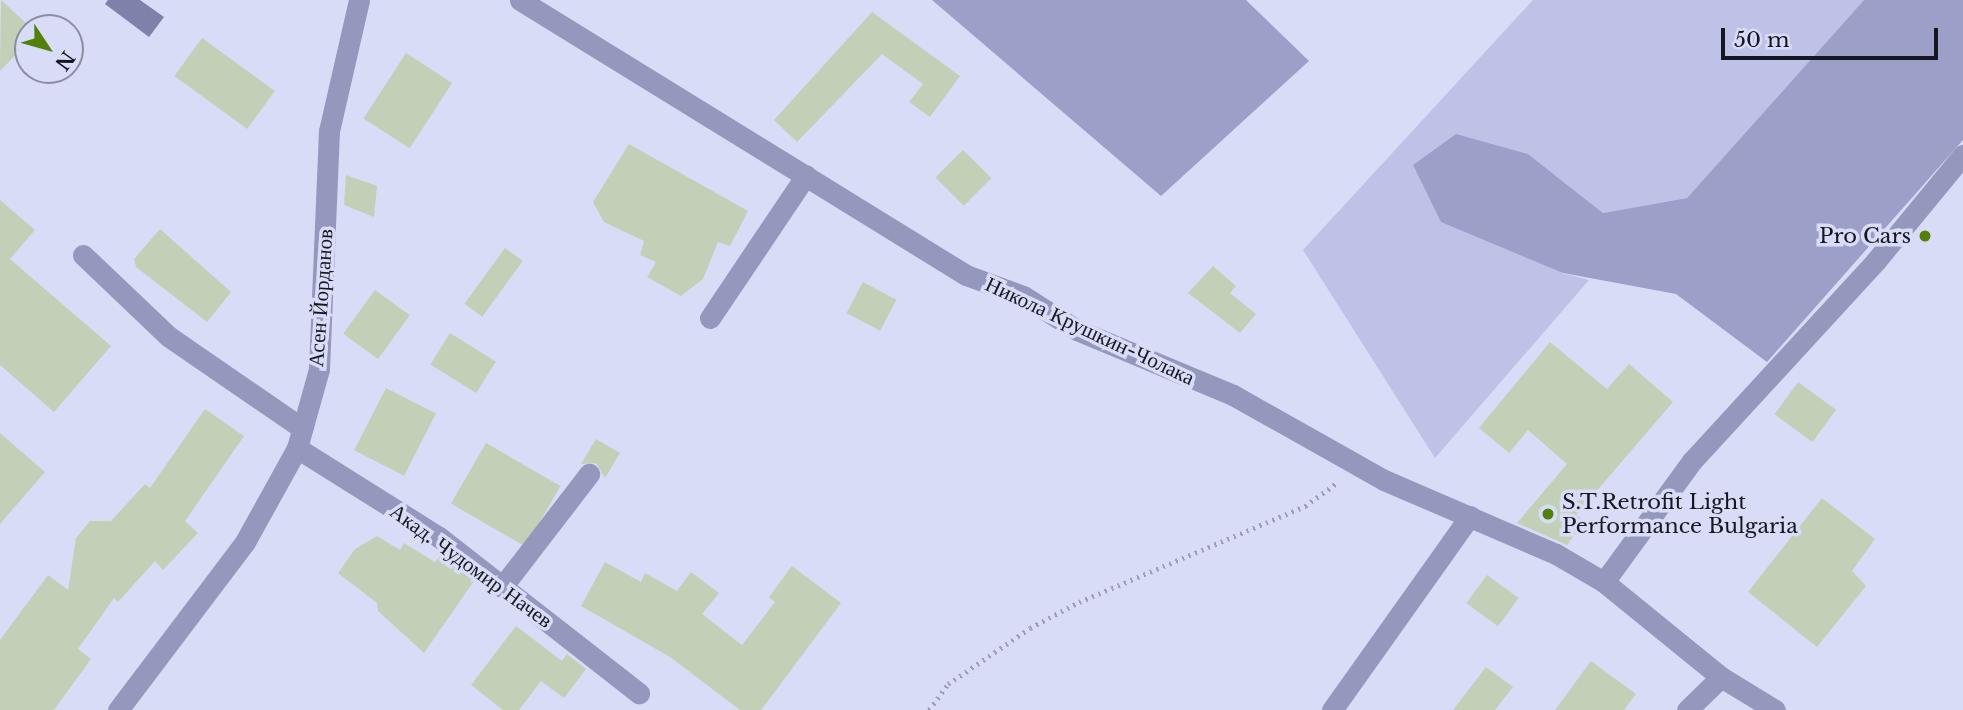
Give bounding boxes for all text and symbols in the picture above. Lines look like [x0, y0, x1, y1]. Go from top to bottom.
north arrow [14, 14, 84, 84]
scale bar [1725, 14, 1942, 58]
text: 50 m [1734, 27, 1789, 53]
text: N [50, 46, 79, 74]
place label: Pro Cars [1819, 223, 1911, 249]
street label: Асен Йорданов [304, 228, 338, 368]
marker: Pro Cars [1917, 228, 1933, 244]
street label: Никола Крушкин-Чолака [981, 271, 1199, 391]
place label: S.T.Retrofit Light Performance Bulgaria [1562, 489, 1798, 539]
street label: Акад. Чудомир Начев [385, 499, 557, 633]
marker: S.T.Retrofit Light Performance Bulgaria [1540, 506, 1556, 522]

